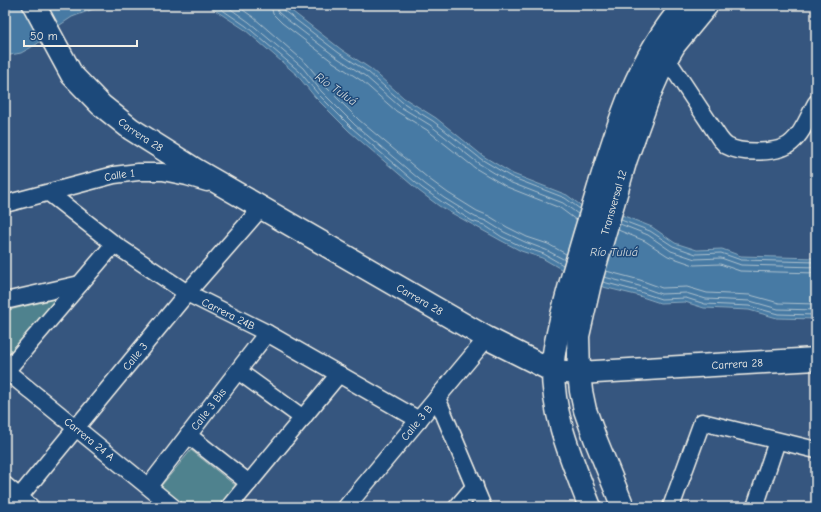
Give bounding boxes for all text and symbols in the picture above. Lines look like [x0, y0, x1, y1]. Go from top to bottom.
scale bar [24, 22, 137, 48]
text: 50 m [30, 29, 58, 43]
water label: Río Tuluá [312, 70, 360, 108]
street label: Carrera 28 [115, 115, 166, 155]
street label: Calle 1 [103, 166, 135, 184]
street label: Transversal 12 [598, 168, 630, 237]
water label: Río Tuluá [590, 245, 638, 259]
street label: Carrera 28 [394, 281, 445, 318]
street label: Carrera 24B [200, 295, 257, 333]
street label: Calle 3 [120, 340, 150, 373]
street label: Carrera 28 [711, 356, 764, 372]
street label: Calle 3 Bis [188, 386, 229, 433]
street label: Calle 3 B [398, 402, 436, 443]
street label: Carrera 24 A [61, 415, 117, 464]

